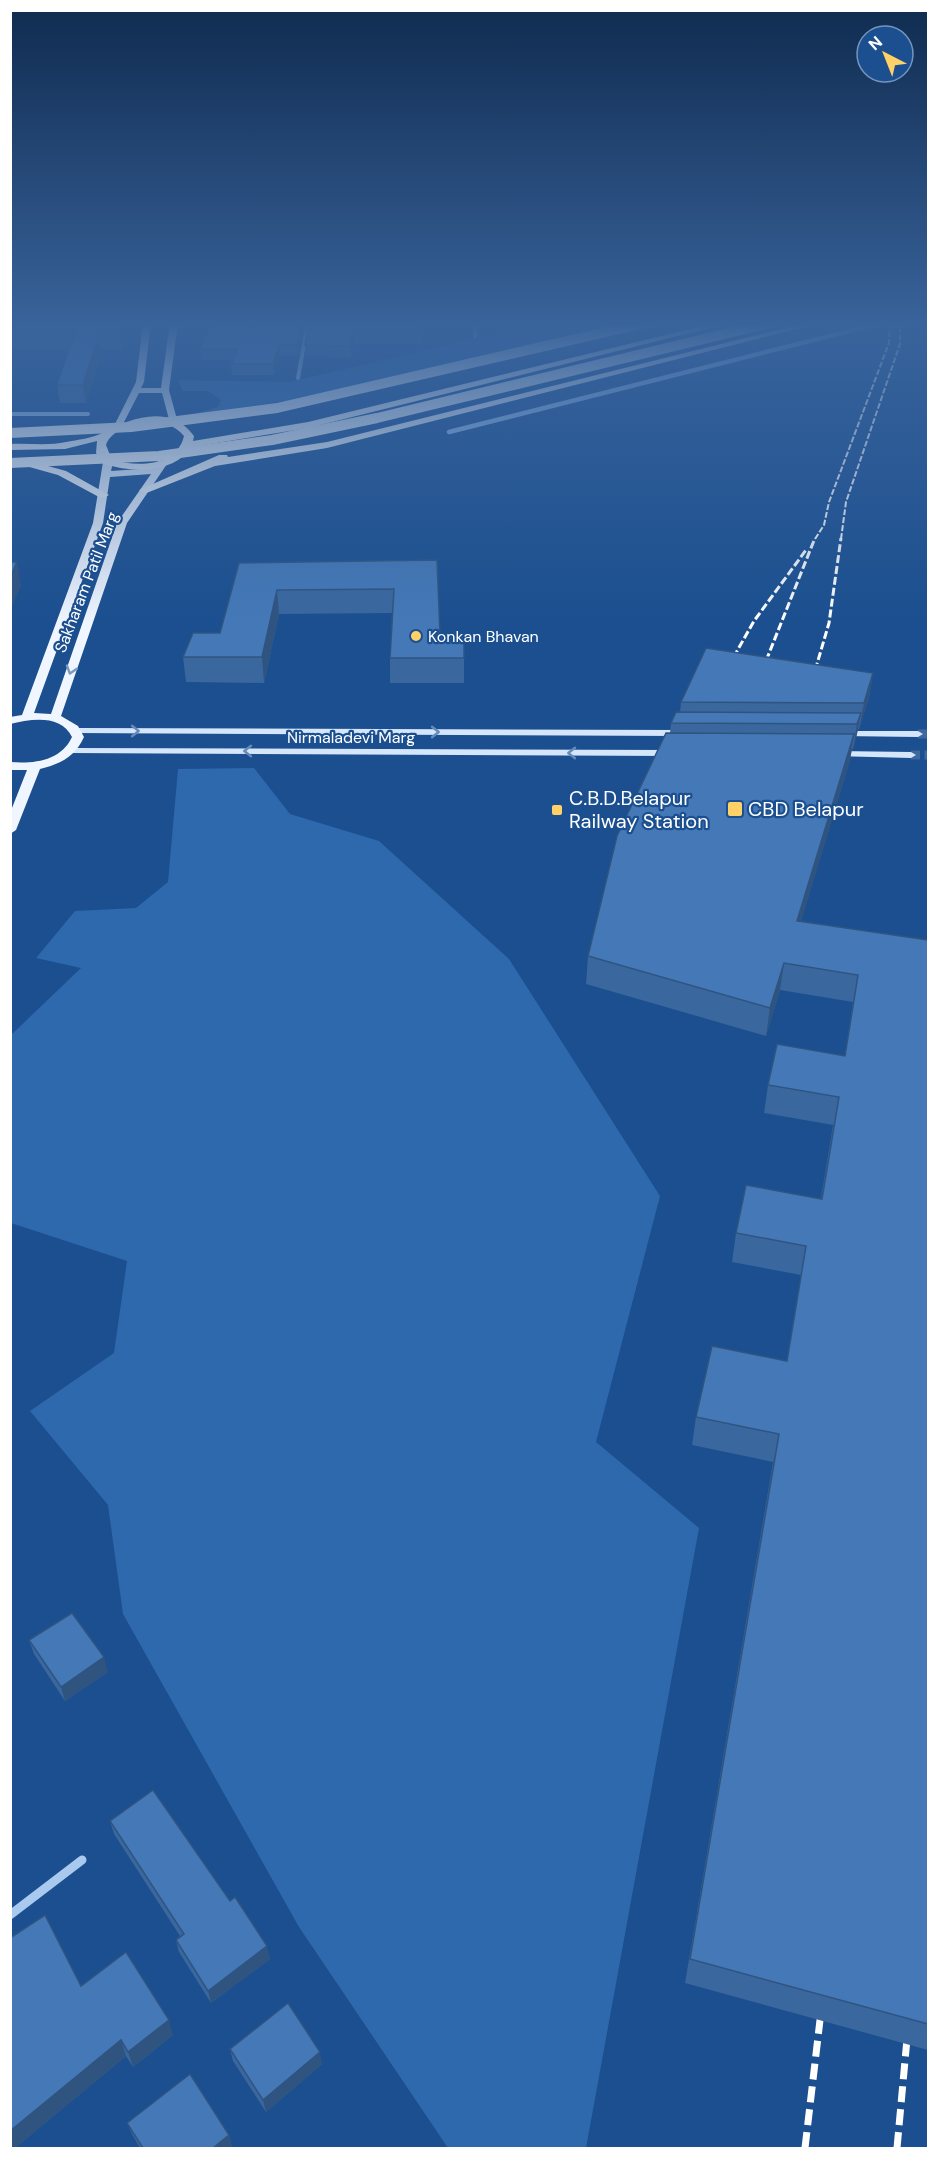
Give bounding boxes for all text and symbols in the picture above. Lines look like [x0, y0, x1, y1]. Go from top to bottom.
north arrow [855, 24, 915, 84]
text: N [864, 32, 887, 55]
street label: Sakharam Patil Marg [50, 509, 123, 656]
place label: Konkan Bhavan [428, 626, 539, 647]
marker: Konkan Bhavan [409, 629, 423, 643]
one-way arrow [66, 664, 79, 675]
one-way arrow [130, 725, 139, 737]
one-way arrow [430, 726, 439, 738]
street label: Nirmaladevi Marg [287, 727, 415, 748]
one-way arrow [243, 745, 252, 757]
one-way arrow [568, 747, 577, 759]
place label: C.B.D.Belapur Railway Station [569, 785, 709, 834]
place label: CBD Belapur [748, 796, 864, 822]
marker: CBD Belapur [726, 800, 744, 818]
marker: C.B.D.Belapur Railway Station [550, 803, 564, 817]

